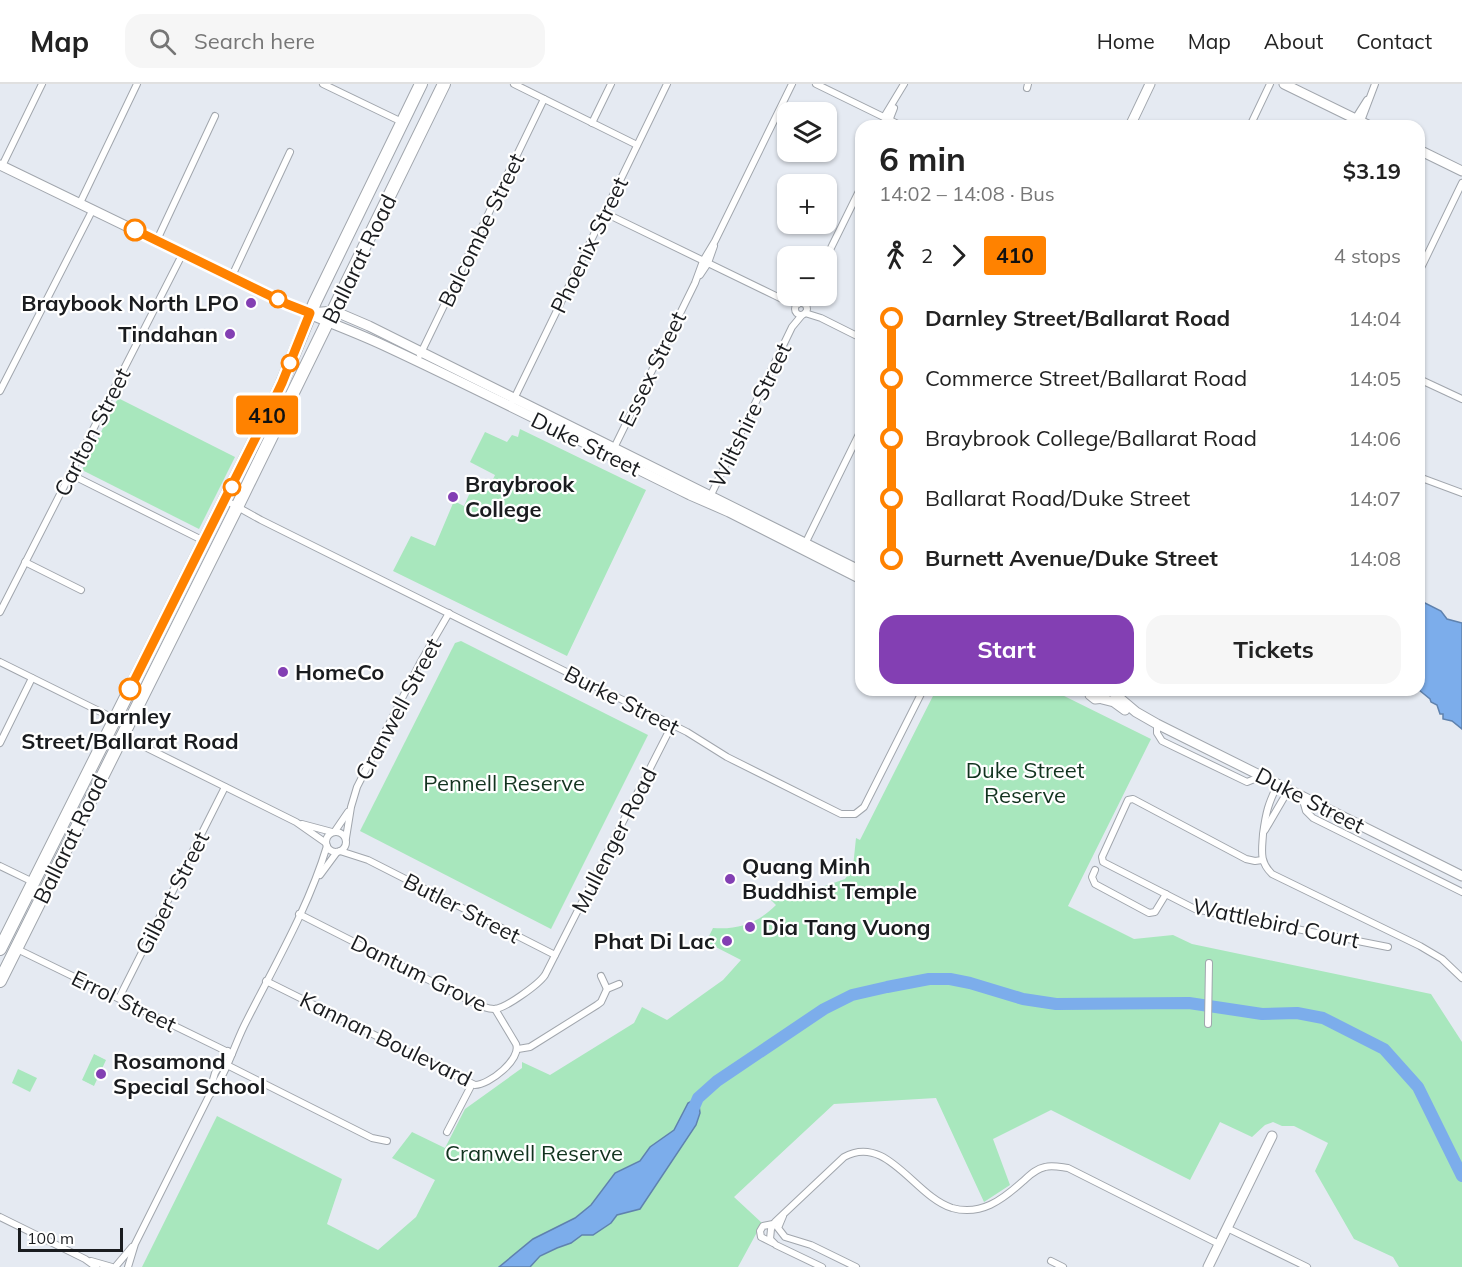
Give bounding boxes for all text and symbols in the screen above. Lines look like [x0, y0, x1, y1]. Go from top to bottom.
search box [125, 14, 545, 68]
text: Map [30, 24, 89, 59]
icon: search [146, 25, 179, 58]
text: Search here [194, 27, 315, 55]
text: Home [1097, 28, 1155, 54]
text: Map [1188, 28, 1231, 54]
text: About [1264, 28, 1323, 54]
text: Contact [1356, 28, 1432, 54]
map controls [777, 102, 837, 306]
button: layers [777, 102, 837, 162]
text: 6 min [879, 138, 966, 179]
street label: Balcombe Street [432, 148, 530, 312]
text: $3.19 [1343, 157, 1401, 185]
street label: Phoenix Street [544, 172, 634, 318]
button: + [777, 174, 837, 234]
text: 14:02 – 14:08 · Bus [879, 181, 1055, 206]
street label: Ballarat Road [316, 190, 402, 328]
unlabelled marker [124, 219, 146, 241]
icon: walk [879, 239, 912, 272]
icon: forward [942, 239, 975, 272]
text: 410 [996, 242, 1034, 268]
text: 2 [921, 243, 933, 268]
text: 4 stops [1334, 243, 1401, 268]
button: − [777, 246, 837, 306]
place label: Braybook North LPO [21, 289, 239, 317]
unlabelled marker [269, 290, 287, 308]
marker: Braybook North LPO [244, 296, 258, 310]
text: Darnley Street/Ballarat Road [925, 304, 1230, 332]
text: 14:04 [1348, 306, 1401, 331]
street label: Essex Street [612, 307, 692, 431]
place label: Tindahan [118, 320, 218, 348]
marker: Tindahan [223, 327, 237, 341]
street label: Wiltshire Street [703, 338, 797, 492]
unlabelled marker [281, 354, 299, 372]
street label: Carlton Street [48, 363, 137, 501]
text: Commerce Street/Ballarat Road [925, 364, 1247, 392]
text: 14:05 [1348, 366, 1401, 391]
line badge: 410 [232, 396, 302, 434]
text: 410 [248, 402, 286, 428]
street label: Duke Street [527, 405, 646, 483]
text: Braybrook College/Ballarat Road [925, 424, 1257, 452]
text: 14:06 [1348, 426, 1401, 451]
place label: Braybrook College [465, 470, 575, 523]
unlabelled marker [223, 478, 241, 496]
text: Ballarat Road/Duke Street [925, 484, 1190, 512]
text: 14:07 [1348, 486, 1401, 511]
marker: Braybrook College [446, 490, 460, 504]
text: Burnett Avenue/Duke Street [925, 544, 1218, 572]
text: 14:08 [1348, 546, 1401, 571]
button: Start [879, 615, 1134, 684]
button: Tickets [1146, 615, 1401, 684]
street label: Cranwell Street [349, 633, 447, 785]
place label: HomeCo [295, 658, 384, 686]
street label: Burke Street [560, 659, 684, 741]
marker: HomeCo [276, 665, 290, 679]
marker: Darnley Street/Ballarat Road [119, 678, 141, 700]
place label: Darnley Street/Ballarat Road [21, 702, 239, 755]
park label: Duke Street Reserve [966, 756, 1085, 809]
street label: Duke Street [1251, 761, 1370, 840]
street label: Mullenger Road [565, 762, 663, 918]
park label: Pennell Reserve [423, 769, 585, 797]
street label: Ballarat Road [27, 770, 113, 908]
street label: Gilbert Street [129, 826, 215, 959]
place label: Quang Minh Buddhist Temple [742, 852, 917, 905]
street label: Butler Street [399, 867, 525, 949]
marker: Quang Minh Buddhist Temple [723, 872, 737, 886]
street label: Wattlebird Court [1190, 892, 1362, 954]
place label: Dia Tang Vuong [762, 913, 931, 941]
marker: Dia Tang Vuong [743, 920, 757, 934]
place label: Phat Di Lac [593, 927, 715, 955]
street label: Dantum Grove [346, 928, 492, 1018]
marker: Phat Di Lac [720, 934, 734, 948]
street label: Errol Street [67, 964, 181, 1039]
street label: Kannan Boulevard [295, 985, 477, 1093]
place label: Rosamond Special School [113, 1047, 265, 1100]
marker: Rosamond Special School [94, 1067, 108, 1081]
park label: Cranwell Reserve [445, 1139, 623, 1167]
scale bar [18, 1225, 123, 1252]
text: 100 m [27, 1228, 74, 1248]

